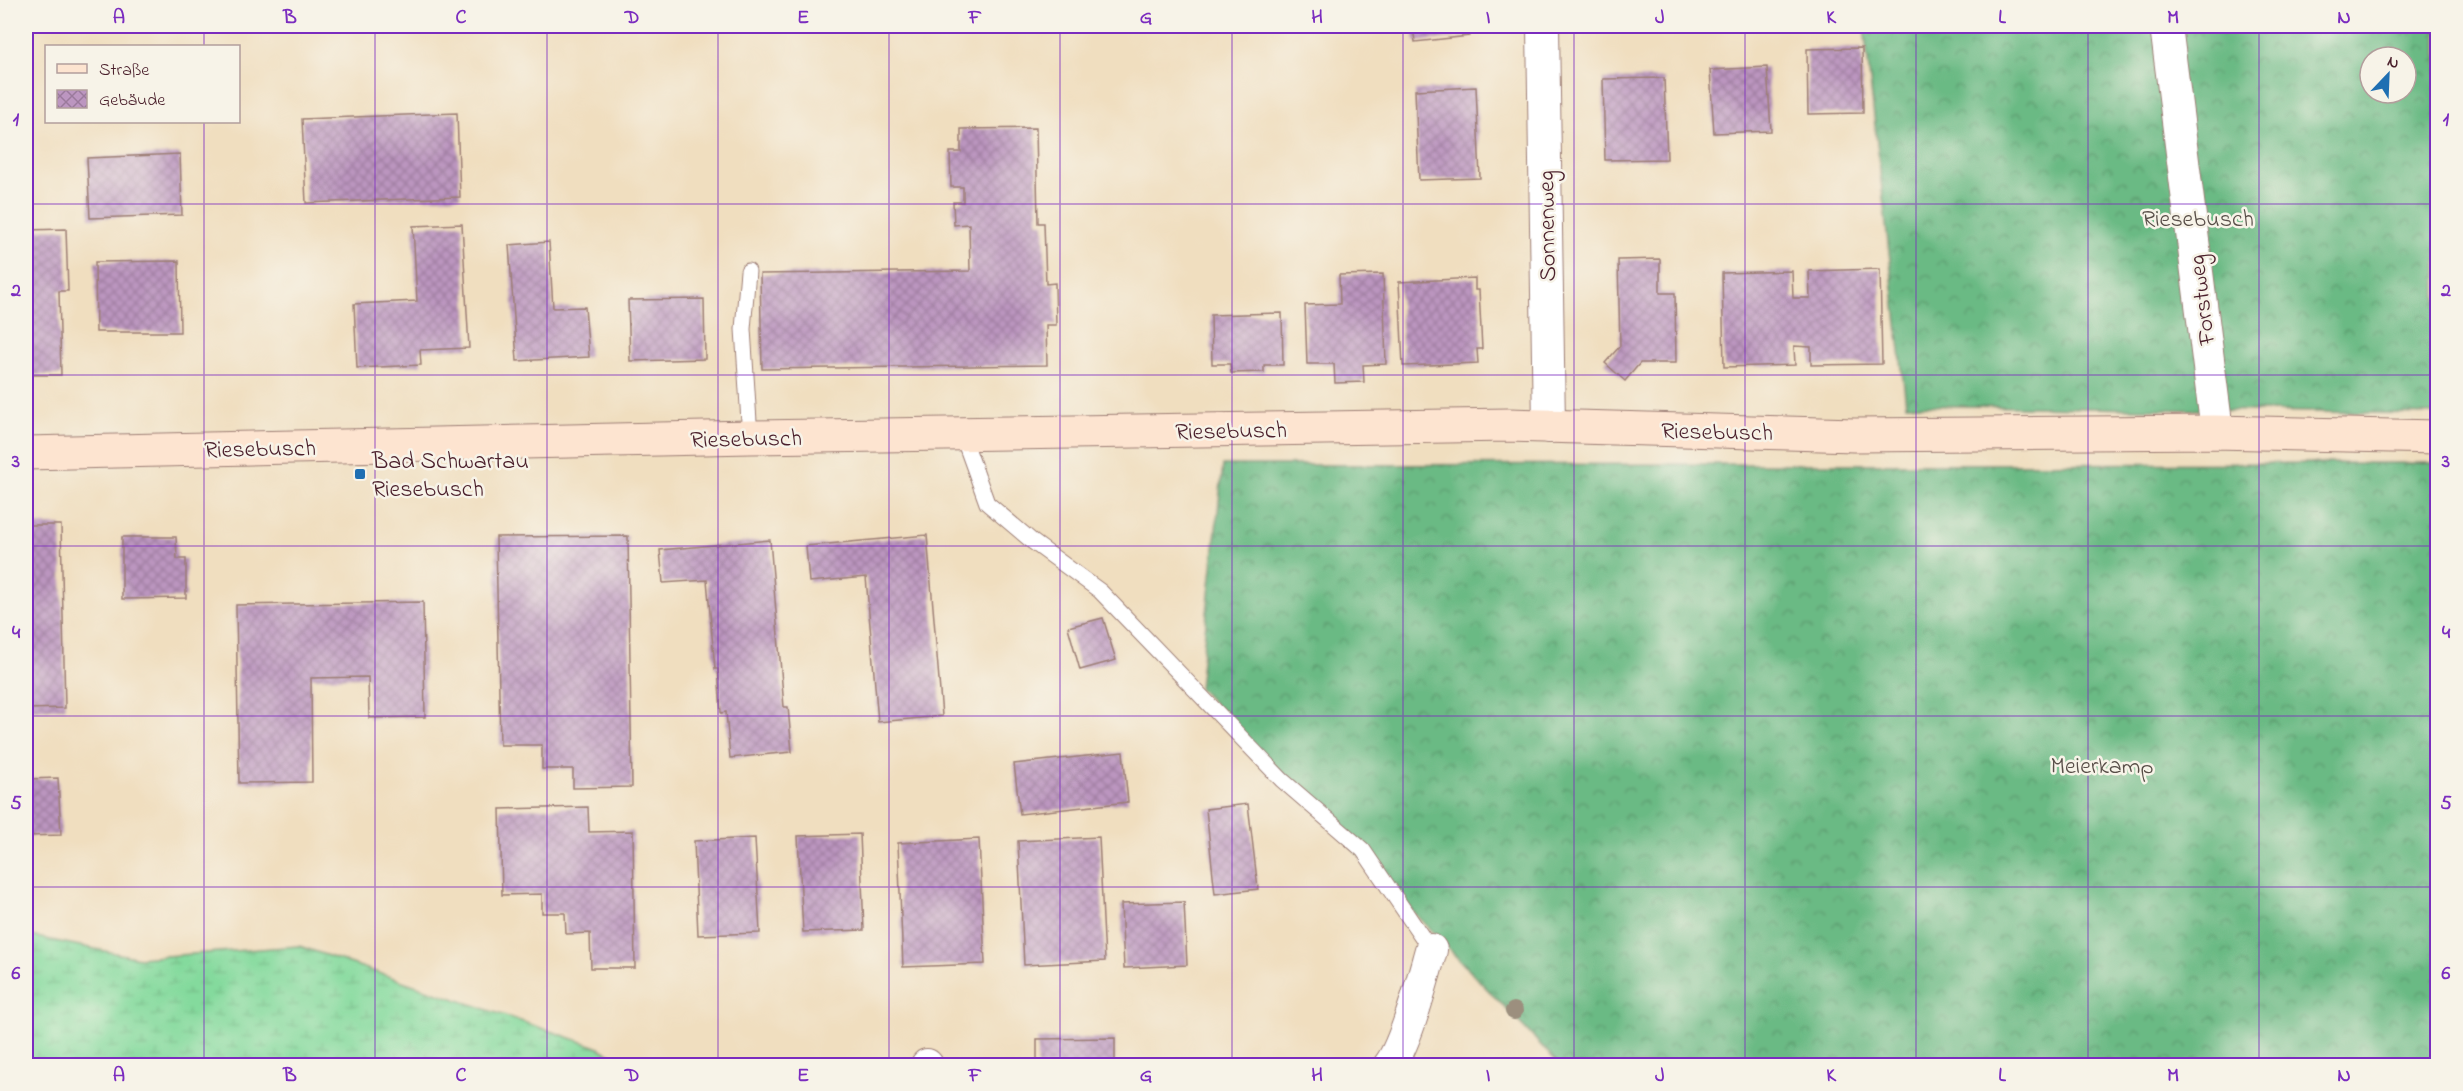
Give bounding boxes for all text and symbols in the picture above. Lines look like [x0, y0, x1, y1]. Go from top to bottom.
text: A [113, 4, 125, 33]
text: B [282, 4, 297, 33]
text: C [456, 4, 467, 33]
text: D [624, 4, 639, 33]
text: E [797, 4, 809, 33]
text: F [968, 4, 982, 33]
text: G [1140, 4, 1153, 33]
text: H [1311, 4, 1323, 33]
text: I [1486, 4, 1491, 33]
text: J [1655, 4, 1665, 33]
text: K [1826, 4, 1837, 33]
text: L [1998, 4, 2006, 33]
text: M [2167, 4, 2179, 33]
text: N [2337, 4, 2351, 33]
legend [45, 45, 240, 123]
north arrow [2358, 45, 2418, 105]
text: N [2383, 50, 2403, 76]
text: Straße [99, 58, 150, 84]
text: Gebäude [99, 88, 166, 114]
text: 1 [13, 106, 20, 135]
text: 1 [2443, 106, 2450, 135]
street label: Sonnenweg [1530, 170, 1567, 282]
park label: Riesebusch [2142, 203, 2254, 238]
street label: Forstweg [2181, 252, 2227, 348]
text: 2 [10, 277, 21, 306]
text: 2 [2440, 277, 2451, 306]
street label: Riesebusch [1175, 414, 1287, 451]
street label: Riesebusch [1661, 415, 1773, 452]
street label: Riesebusch [690, 422, 802, 459]
street label: Riesebusch [204, 432, 316, 469]
place label: Bad Schwartau Riesebusch [371, 445, 529, 508]
text: 3 [11, 448, 20, 477]
text: 3 [2441, 448, 2450, 477]
marker: Bad Schwartau Riesebusch [353, 467, 367, 481]
text: 4 [12, 619, 21, 648]
text: 4 [2442, 619, 2451, 648]
park label: Meierkamp [2051, 750, 2153, 785]
text: 5 [10, 790, 22, 819]
text: 5 [2440, 790, 2452, 819]
text: 6 [12, 960, 21, 989]
text: 6 [2442, 960, 2451, 989]
text: A [113, 1062, 125, 1091]
text: B [282, 1062, 297, 1091]
text: C [456, 1062, 467, 1091]
text: D [624, 1062, 639, 1091]
text: E [797, 1062, 809, 1091]
text: F [968, 1062, 982, 1091]
text: G [1140, 1062, 1153, 1091]
text: H [1311, 1062, 1323, 1091]
text: I [1486, 1062, 1491, 1091]
text: J [1655, 1062, 1665, 1091]
text: K [1826, 1062, 1837, 1091]
text: L [1998, 1062, 2006, 1091]
text: M [2167, 1062, 2179, 1091]
text: N [2337, 1062, 2351, 1091]

